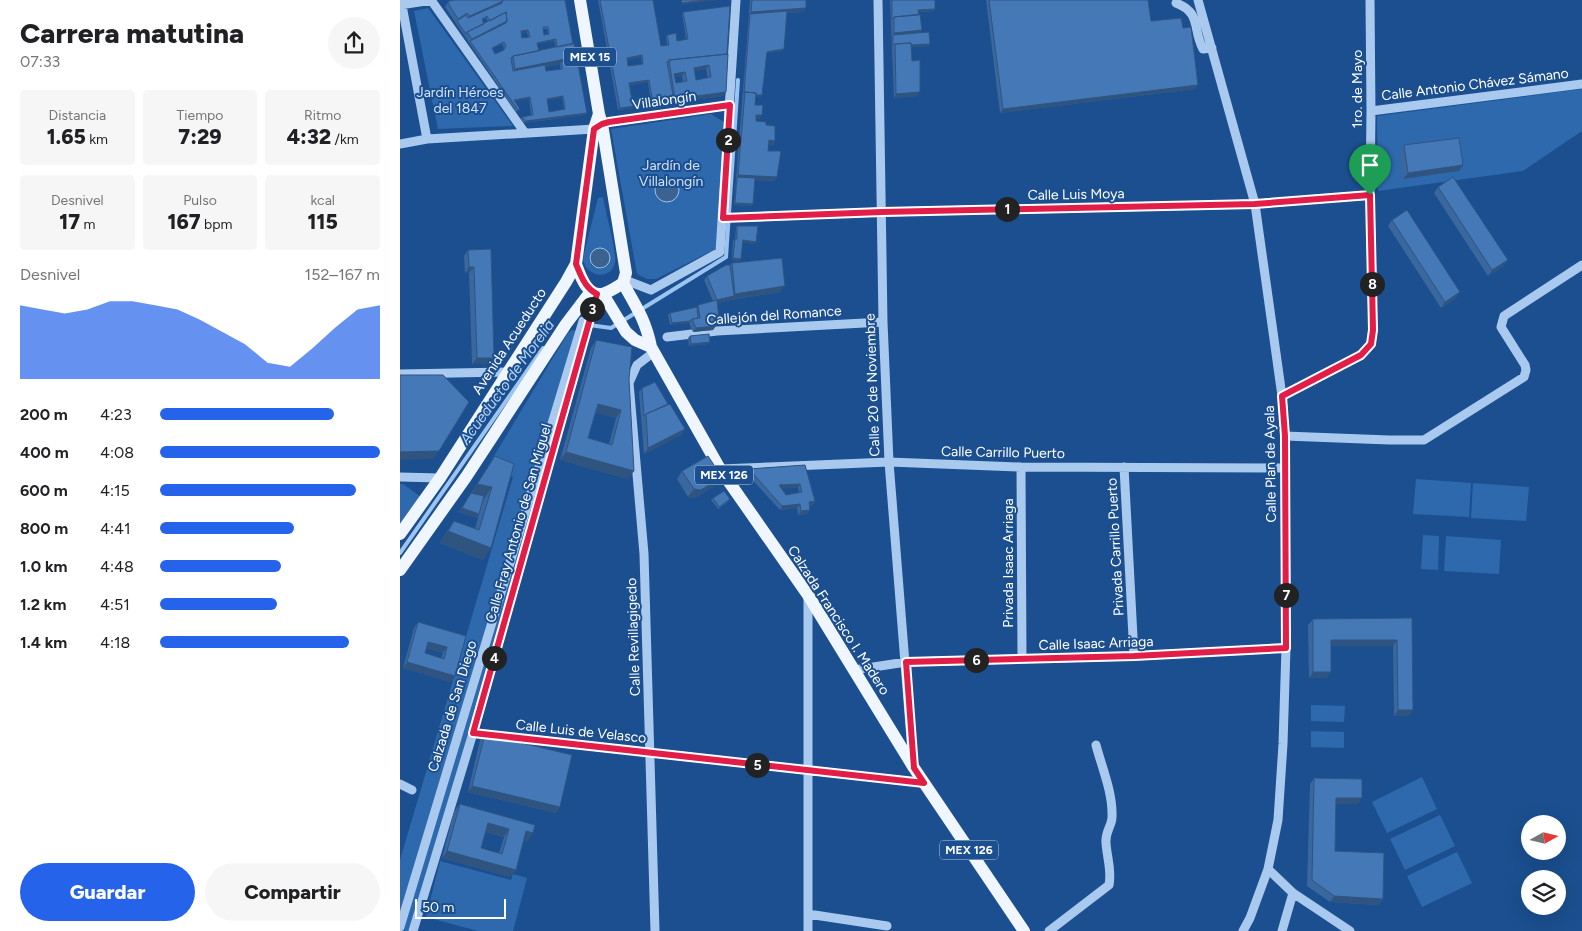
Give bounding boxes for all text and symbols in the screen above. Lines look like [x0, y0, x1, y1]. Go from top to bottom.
text: Carrera matutina [20, 16, 244, 50]
button: share [328, 17, 380, 69]
road number: MEX 15 [564, 48, 616, 66]
street label: 1ro. de Mayo [1349, 50, 1366, 128]
text: 07:33 [20, 52, 60, 71]
street label: Calle Antonio Chávez Sámano [1380, 65, 1570, 104]
park label: Jardín Héroes del 1847 [417, 84, 504, 117]
street label: Villalongín [631, 88, 697, 113]
text: Distancia [49, 107, 106, 124]
text: Tiempo [177, 107, 223, 124]
text: Ritmo [304, 107, 341, 124]
text: 1.65 [47, 124, 86, 149]
text: 7:29 [178, 124, 222, 149]
text: 4:32 [287, 124, 331, 149]
pin: 2 [716, 128, 740, 152]
text: km [86, 131, 108, 148]
text: /km [331, 131, 359, 148]
text: 2 [724, 132, 733, 149]
pin [1349, 144, 1391, 195]
icon: arrive [1356, 151, 1384, 179]
park label: Jardín de Villalongín [639, 157, 703, 190]
street label: Calle Luis Moya [1027, 185, 1125, 204]
text: Desnivel [51, 192, 104, 209]
text: Pulso [183, 192, 217, 209]
text: kcal [310, 192, 335, 209]
pin: 1 [994, 196, 1020, 222]
text: 1 [1005, 201, 1010, 218]
text: 17 [59, 209, 80, 234]
text: 167 [168, 209, 201, 234]
text: 115 [308, 209, 338, 234]
text: m [80, 216, 95, 233]
text: bpm [201, 216, 232, 233]
text: Desnivel [20, 265, 80, 284]
text: 152–167 m [305, 265, 380, 284]
pin: 8 [1360, 272, 1384, 296]
text: 8 [1368, 276, 1377, 293]
street label: Avenida Acueducto [469, 285, 550, 398]
pin: 3 [580, 296, 604, 322]
text: 3 [589, 301, 596, 318]
street label: Callejón del Romance [706, 302, 843, 329]
street label: Calle 20 de Noviembre [861, 313, 883, 457]
water label: Acueducto de Morelia [455, 316, 558, 449]
text: 200 m [20, 405, 68, 424]
text: 4:23 [100, 405, 132, 424]
street label: Calle Plan de Ayala [1261, 405, 1280, 523]
street label: Calle Fray Antonio de San Miguel [482, 422, 555, 624]
text: 400 m [20, 443, 69, 462]
text: 4:08 [100, 443, 134, 462]
street label: Calle Carrillo Puerto [941, 443, 1065, 462]
road number: MEX 126 [695, 466, 753, 484]
street label: Privada Carrillo Puerto [1103, 477, 1128, 617]
text: 600 m [20, 481, 68, 500]
text: 4:15 [100, 481, 130, 500]
street label: Privada Isaac Arriaga [1000, 498, 1017, 628]
text: 800 m [20, 519, 68, 538]
text: 4:41 [100, 519, 131, 538]
street label: Calzada Francisco I. Madero [784, 542, 893, 698]
text: 1.0 km [20, 557, 67, 576]
text: 4:48 [100, 557, 134, 576]
street label: Calle Revillagigedo [623, 578, 644, 696]
pin: 7 [1274, 582, 1298, 608]
text: 7 [1283, 587, 1290, 604]
text: 1.2 km [20, 595, 66, 614]
text: 4:51 [100, 595, 130, 614]
text: 1.4 km [20, 633, 67, 652]
text: 4:18 [100, 633, 130, 652]
street label: Calle Isaac Arriaga [1038, 633, 1154, 654]
street label: Calzada de San Diego [424, 638, 481, 774]
pin: 4 [482, 646, 506, 670]
pin: 6 [964, 648, 988, 672]
text: 4 [490, 650, 499, 667]
text: 6 [972, 652, 981, 669]
street label: Calle Luis de Velasco [515, 716, 647, 747]
pin: 5 [744, 752, 770, 778]
text: 5 [753, 757, 762, 774]
north arrow [1521, 815, 1566, 860]
map controls [1521, 815, 1566, 915]
road number: MEX 126 [940, 840, 998, 860]
button: Guardar [20, 863, 195, 921]
button: Compartir [205, 863, 380, 921]
button: layers [1521, 870, 1566, 915]
scale bar [415, 896, 506, 919]
text: 50 m [422, 899, 454, 916]

